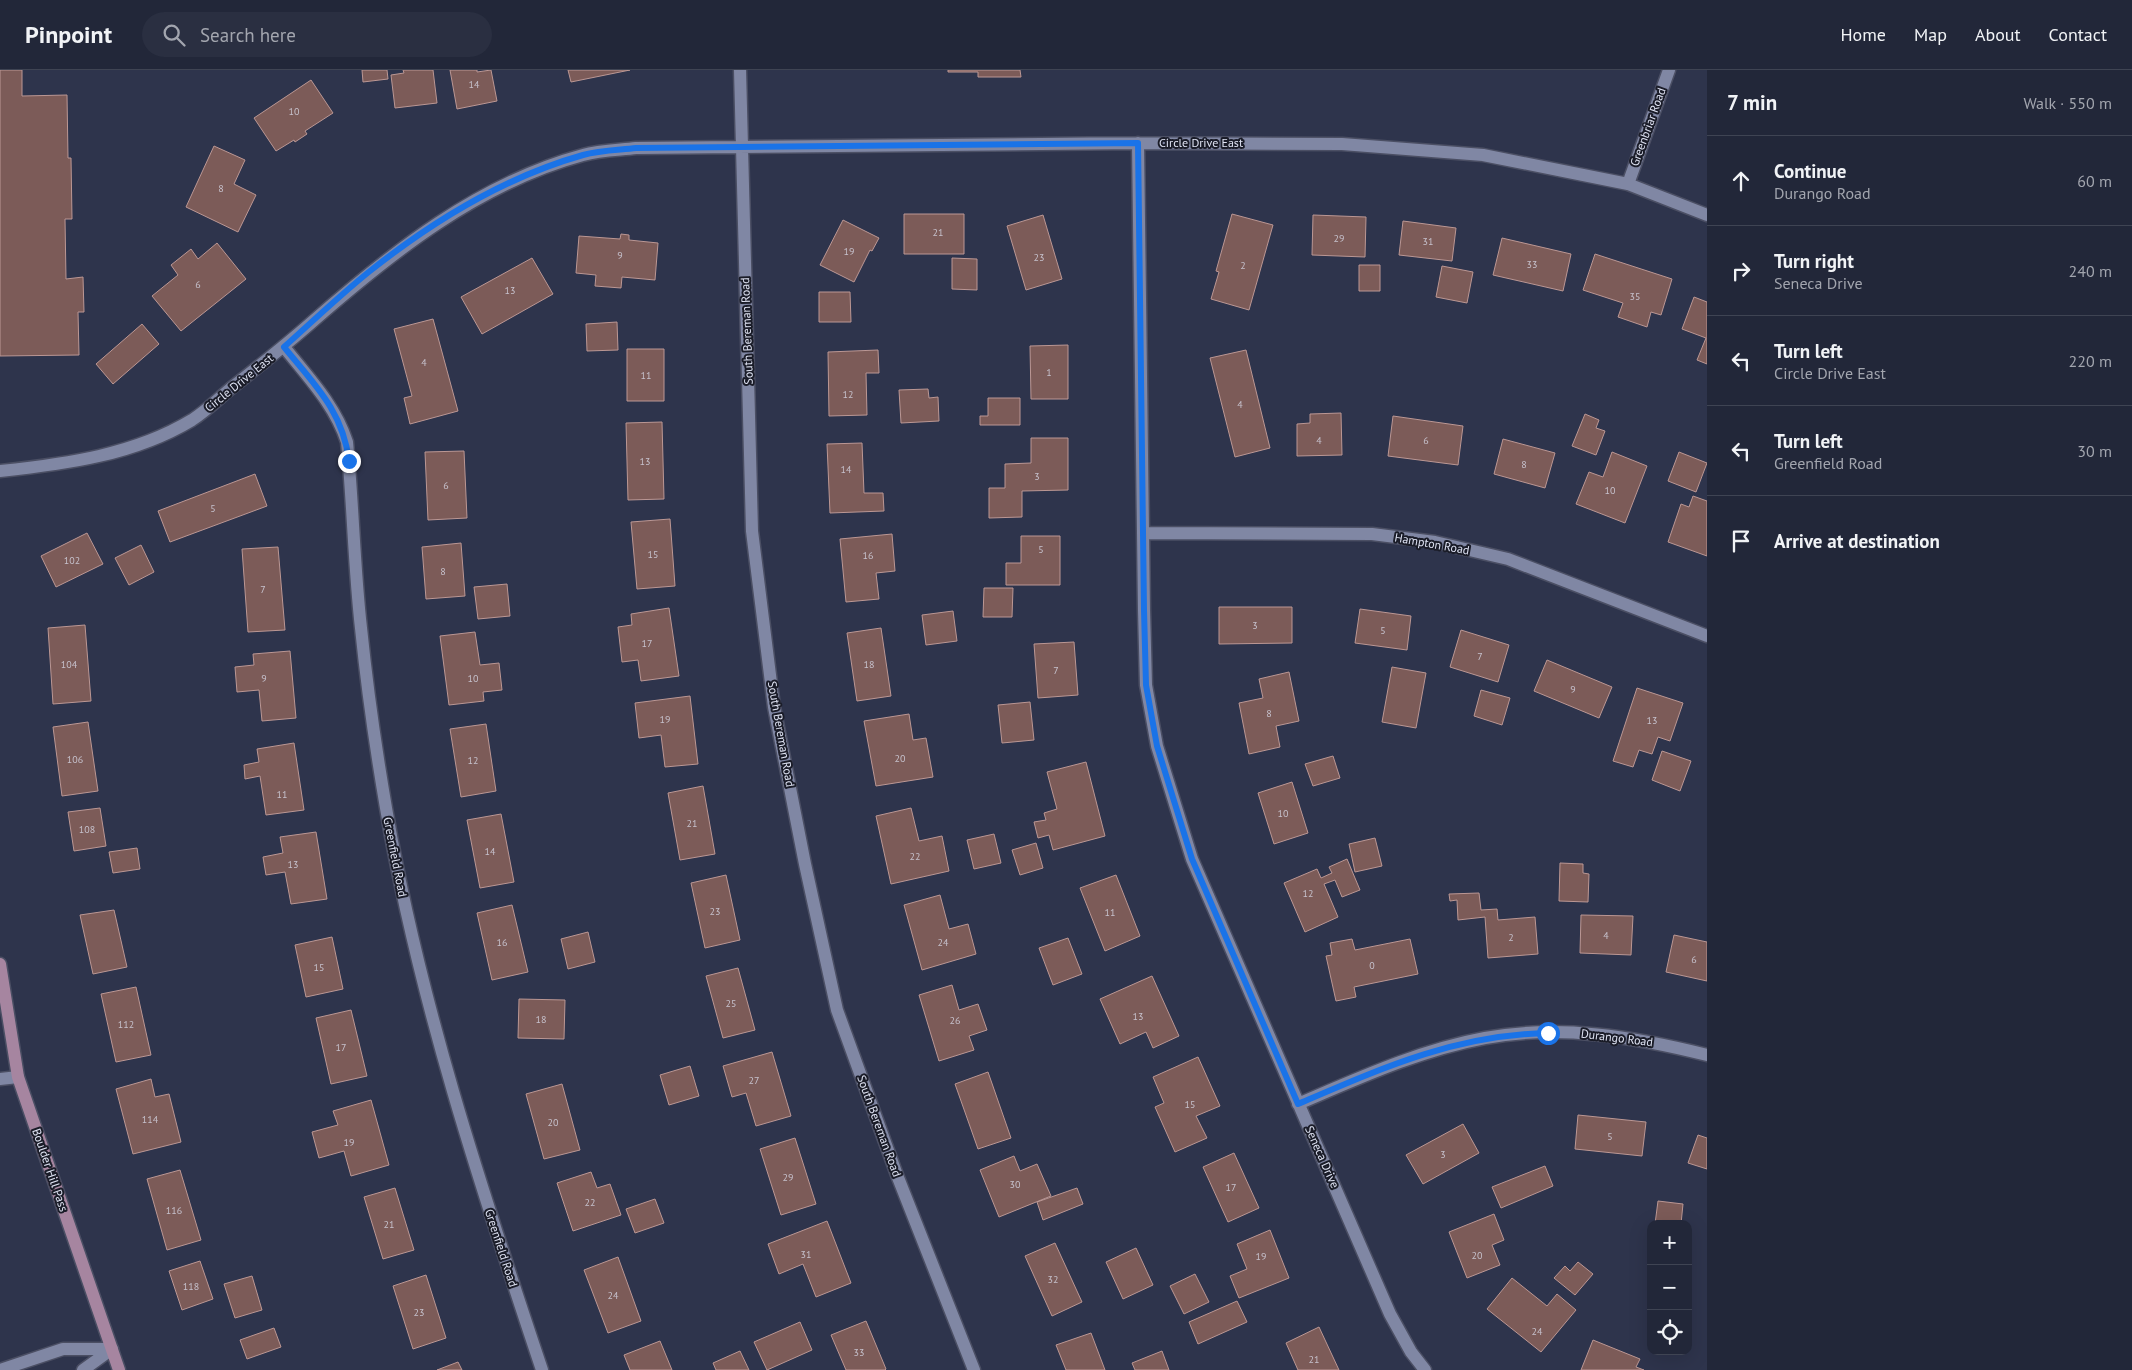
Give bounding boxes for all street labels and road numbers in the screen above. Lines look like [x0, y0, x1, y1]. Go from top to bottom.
street label: Greenbriar Road [1626, 86, 1669, 168]
street label: Circle Drive East [1159, 135, 1243, 150]
street label: South Bereman Road [737, 277, 756, 385]
street label: Circle Drive East [201, 350, 276, 415]
street label: Hampton Road [1393, 530, 1471, 557]
street label: South Bereman Road [765, 680, 798, 788]
street label: Greenfield Road [380, 816, 411, 898]
street label: Durango Road [1580, 1026, 1654, 1049]
street label: South Bereman Road [854, 1073, 905, 1179]
street label: Seneca Drive [1302, 1123, 1343, 1190]
street label: Boulder Hill Pass [29, 1126, 72, 1213]
street label: Greenfield Road [482, 1207, 521, 1289]

